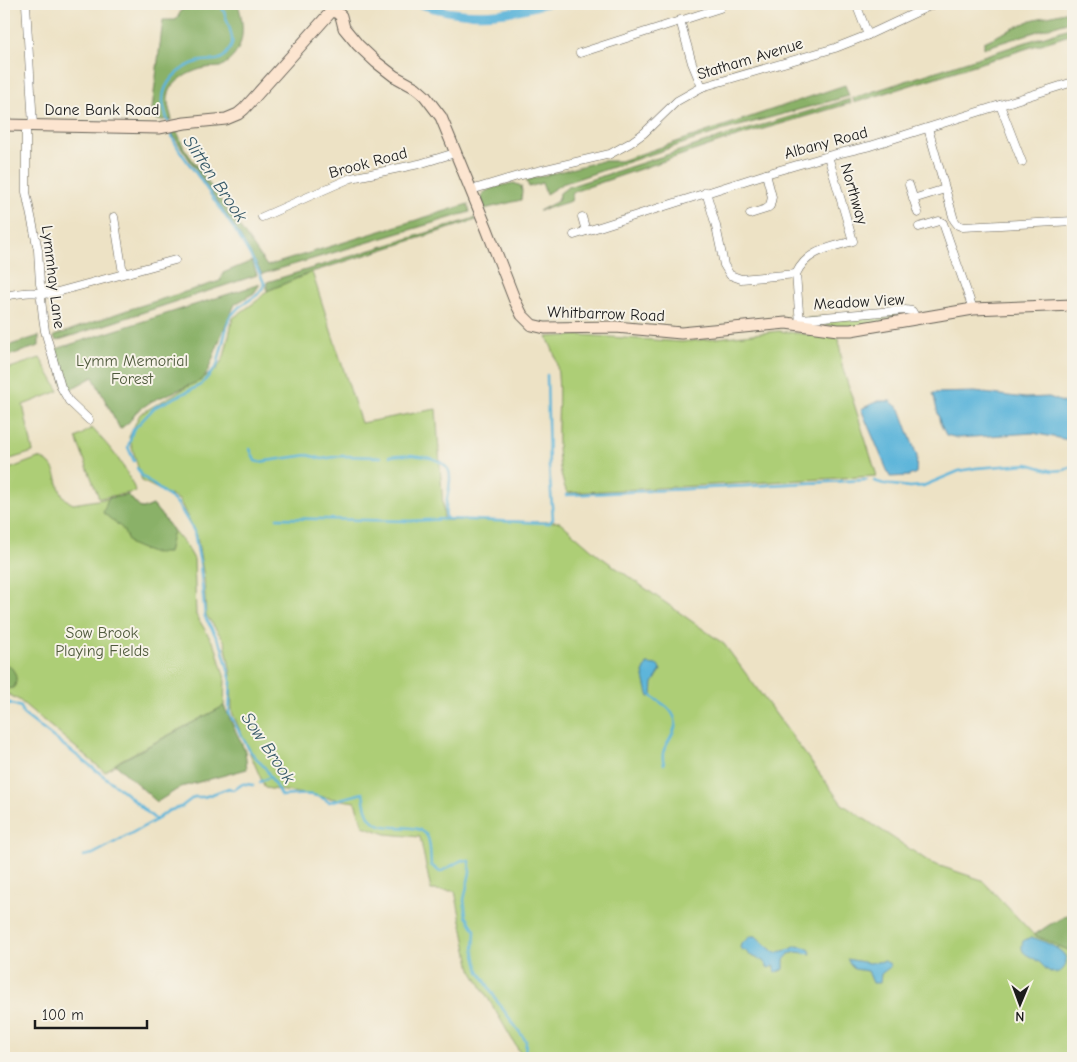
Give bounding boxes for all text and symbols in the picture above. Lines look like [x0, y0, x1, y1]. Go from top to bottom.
street label: Statham Avenue [695, 34, 805, 84]
street label: Dane Bank Road [44, 101, 160, 119]
street label: Albany Road [782, 123, 870, 163]
water label: Slitten Brook [178, 132, 252, 226]
street label: Brook Road [327, 144, 409, 182]
street label: Northway [837, 161, 872, 228]
street label: Lymmhay Lane [38, 224, 68, 330]
street label: Meadow View [813, 291, 905, 313]
street label: Whitbarrow Road [547, 303, 665, 325]
park label: Lymm Memorial Forest [76, 352, 188, 388]
park label: Sow Brook Playing Fields [55, 624, 149, 660]
water label: Sow Brook [236, 708, 300, 788]
north arrow [994, 980, 1044, 1030]
scale bar [35, 997, 148, 1029]
text: 100 m [42, 1006, 84, 1024]
text: N [1015, 1008, 1024, 1025]

